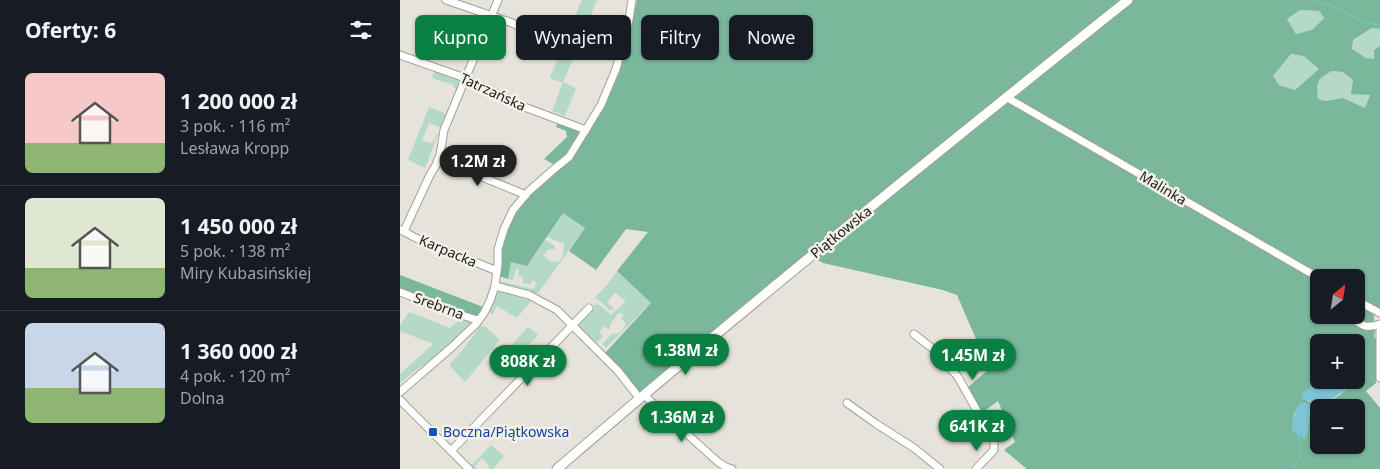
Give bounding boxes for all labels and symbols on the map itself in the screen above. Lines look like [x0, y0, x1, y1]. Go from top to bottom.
street label: Tatrzańska [457, 68, 529, 115]
pin: 1.2M zł [432, 144, 524, 187]
street label: Malinka [1136, 166, 1190, 209]
street label: Piątkowska [806, 201, 875, 262]
street label: Karpacka [416, 230, 480, 271]
north arrow [1310, 269, 1365, 324]
street label: Srebrna [411, 288, 467, 323]
pin: 1.38M zł [634, 334, 738, 376]
pin: 1.45M zł [921, 338, 1025, 381]
pin: 808K zł [482, 344, 574, 387]
pin: 1.36M zł [630, 400, 734, 443]
pin: 641K zł [931, 410, 1023, 452]
place label: Boczna/Piątkowska [443, 422, 569, 441]
marker: Boczna/Piątkowska [427, 426, 439, 438]

